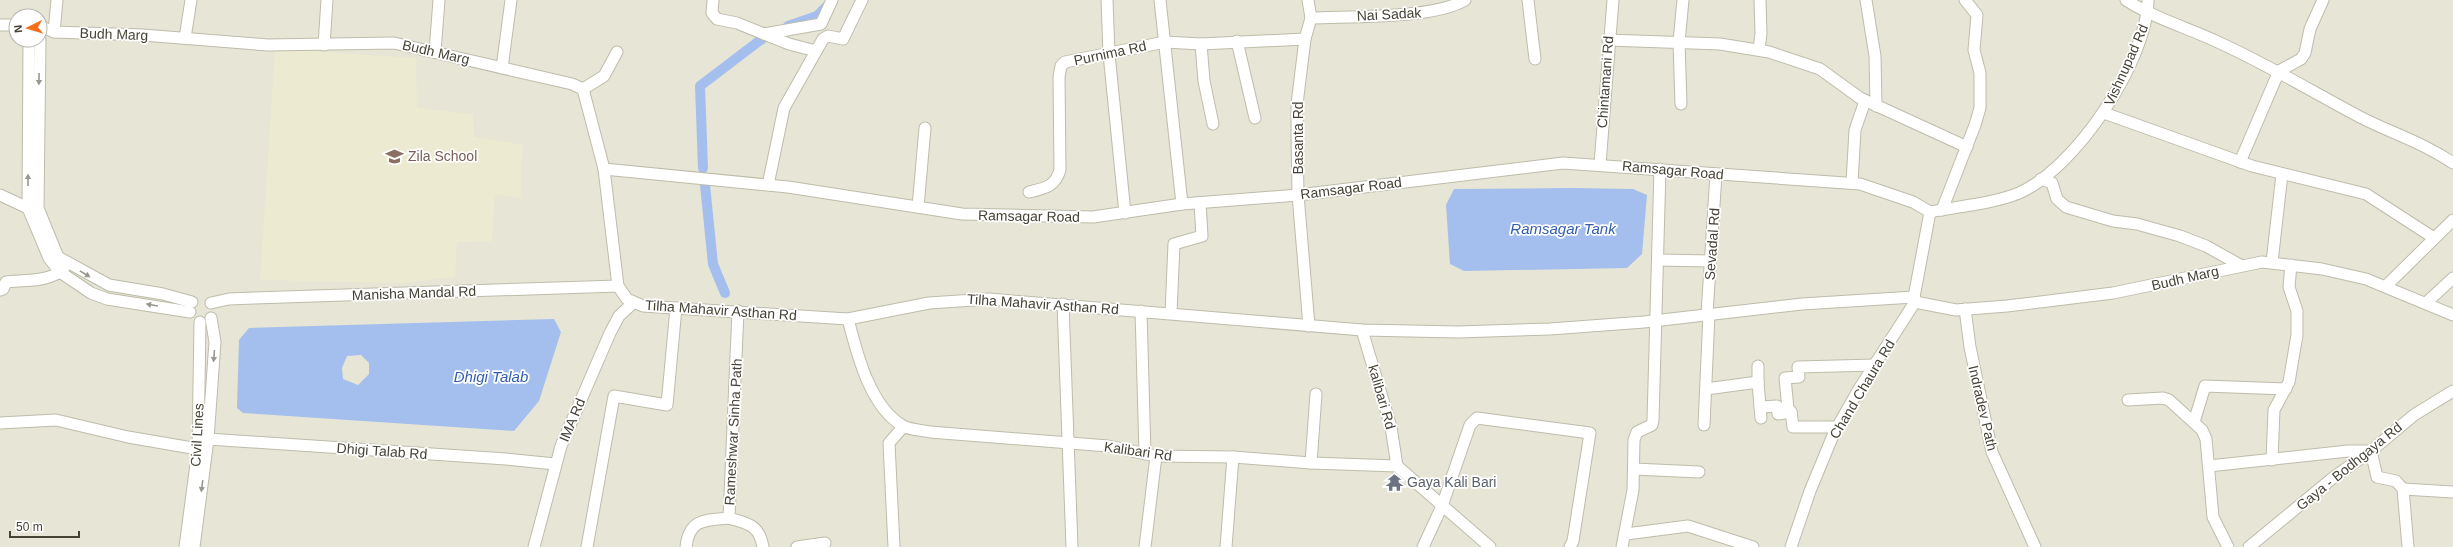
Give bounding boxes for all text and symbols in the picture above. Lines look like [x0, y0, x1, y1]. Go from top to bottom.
street label: Nai Sadak [1356, 4, 1423, 24]
north arrow [8, 8, 48, 48]
street label: Vishnupad Rd [2101, 22, 2151, 108]
text: N [12, 24, 24, 33]
street label: Budh Marg [79, 25, 149, 43]
street label: Chintamani Rd [1594, 35, 1616, 129]
street label: Budh Marg [401, 37, 471, 67]
street label: Purnima Rd [1072, 37, 1148, 69]
one-way arrow [36, 73, 42, 86]
street label: Basanta Rd [1290, 101, 1306, 175]
school or university icon: Zila School [385, 146, 405, 166]
place label: Zila School [408, 148, 477, 164]
street label: Ramsagar Road [1622, 158, 1724, 182]
one-way arrow [25, 173, 31, 186]
street label: Ramsagar Road [1299, 174, 1403, 202]
street label: Ramsagar Road [978, 207, 1080, 225]
street label: Sevadal Rd [1701, 207, 1723, 281]
water label: Ramsagar Tank [1510, 220, 1617, 237]
street label: Budh Marg [2150, 263, 2220, 293]
one-way arrow [79, 270, 91, 277]
street label: Manisha Mandal Rd [352, 283, 476, 303]
street label: Tilha Mahavir Asthan Rd [967, 291, 1119, 317]
street label: Tilha Mahavir Asthan Rd [645, 297, 797, 323]
one-way arrow [145, 302, 158, 308]
street label: Chand Chaura Rd [1826, 337, 1898, 441]
one-way arrow [210, 350, 217, 362]
street label: Rameshwar Sinha Path [721, 358, 745, 506]
street label: kalibari Rd [1365, 363, 1399, 431]
street label: Indradev Path [1965, 364, 2001, 452]
water label: Dhigi Talab [454, 368, 528, 385]
street label: IMA Rd [556, 396, 588, 444]
street label: Civil Lines [187, 403, 207, 467]
street label: Gaya - Bodhgaya Rd [2293, 419, 2405, 513]
street label: Kalibari Rd [1103, 438, 1173, 464]
street label: Dhigi Talab Rd [336, 440, 428, 462]
temple icon: Gaya Kali Bari [1384, 472, 1404, 492]
place label: Gaya Kali Bari [1407, 474, 1496, 490]
one-way arrow [199, 480, 205, 492]
scale bar [10, 513, 79, 539]
text: 50 m [16, 520, 43, 534]

